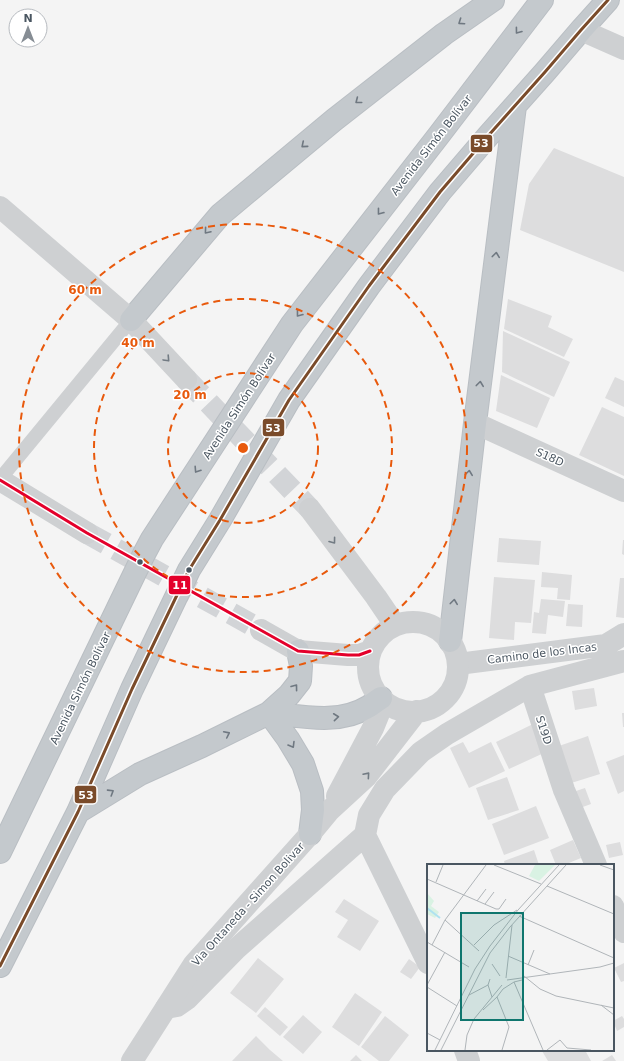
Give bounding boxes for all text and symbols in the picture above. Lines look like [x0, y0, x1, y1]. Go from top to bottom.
north arrow [8, 8, 48, 48]
text: N [23, 12, 33, 25]
one-way arrow [458, 17, 465, 25]
one-way arrow [516, 27, 523, 34]
street label: Avenida Simón Bolívar [388, 92, 475, 198]
one-way arrow [355, 96, 362, 103]
line badge: 53 [470, 134, 493, 153]
text: 53 [473, 137, 489, 150]
one-way arrow [302, 140, 309, 147]
one-way arrow [377, 207, 384, 214]
one-way arrow [205, 226, 212, 233]
one-way arrow [492, 252, 501, 259]
text: 60 m [68, 283, 102, 297]
one-way arrow [297, 310, 304, 317]
text: 40 m [121, 336, 155, 350]
street label: Avenida Simón Bolívar [200, 351, 279, 462]
one-way arrow [162, 354, 170, 362]
one-way arrow [475, 381, 484, 388]
text: 20 m [173, 388, 207, 402]
line badge: 53 [262, 418, 285, 437]
text: 53 [265, 422, 281, 435]
centre of rings [236, 441, 250, 455]
street label: S18D [534, 446, 566, 469]
one-way arrow [195, 466, 202, 473]
one-way arrow [465, 470, 474, 476]
one-way arrow [329, 536, 336, 543]
unlabelled marker [135, 557, 145, 567]
unlabelled marker [184, 565, 194, 575]
line badge: 11 [168, 575, 191, 595]
text: 11 [172, 579, 188, 592]
one-way arrow [449, 599, 458, 605]
street label: Avenida Simón Bolívar [48, 629, 114, 747]
street label: Camino de los Incas [486, 640, 598, 667]
one-way arrow [291, 684, 298, 691]
one-way arrow [333, 712, 339, 721]
street label: S19D [533, 714, 554, 746]
one-way arrow [223, 731, 231, 739]
one-way arrow [287, 741, 295, 748]
one-way arrow [362, 772, 369, 779]
line badge: 53 [74, 785, 97, 804]
text: 53 [78, 789, 94, 802]
one-way arrow [107, 789, 114, 797]
street label: Via Ontaneda - Simon Bolivar [189, 840, 308, 969]
inset map [427, 864, 614, 1051]

